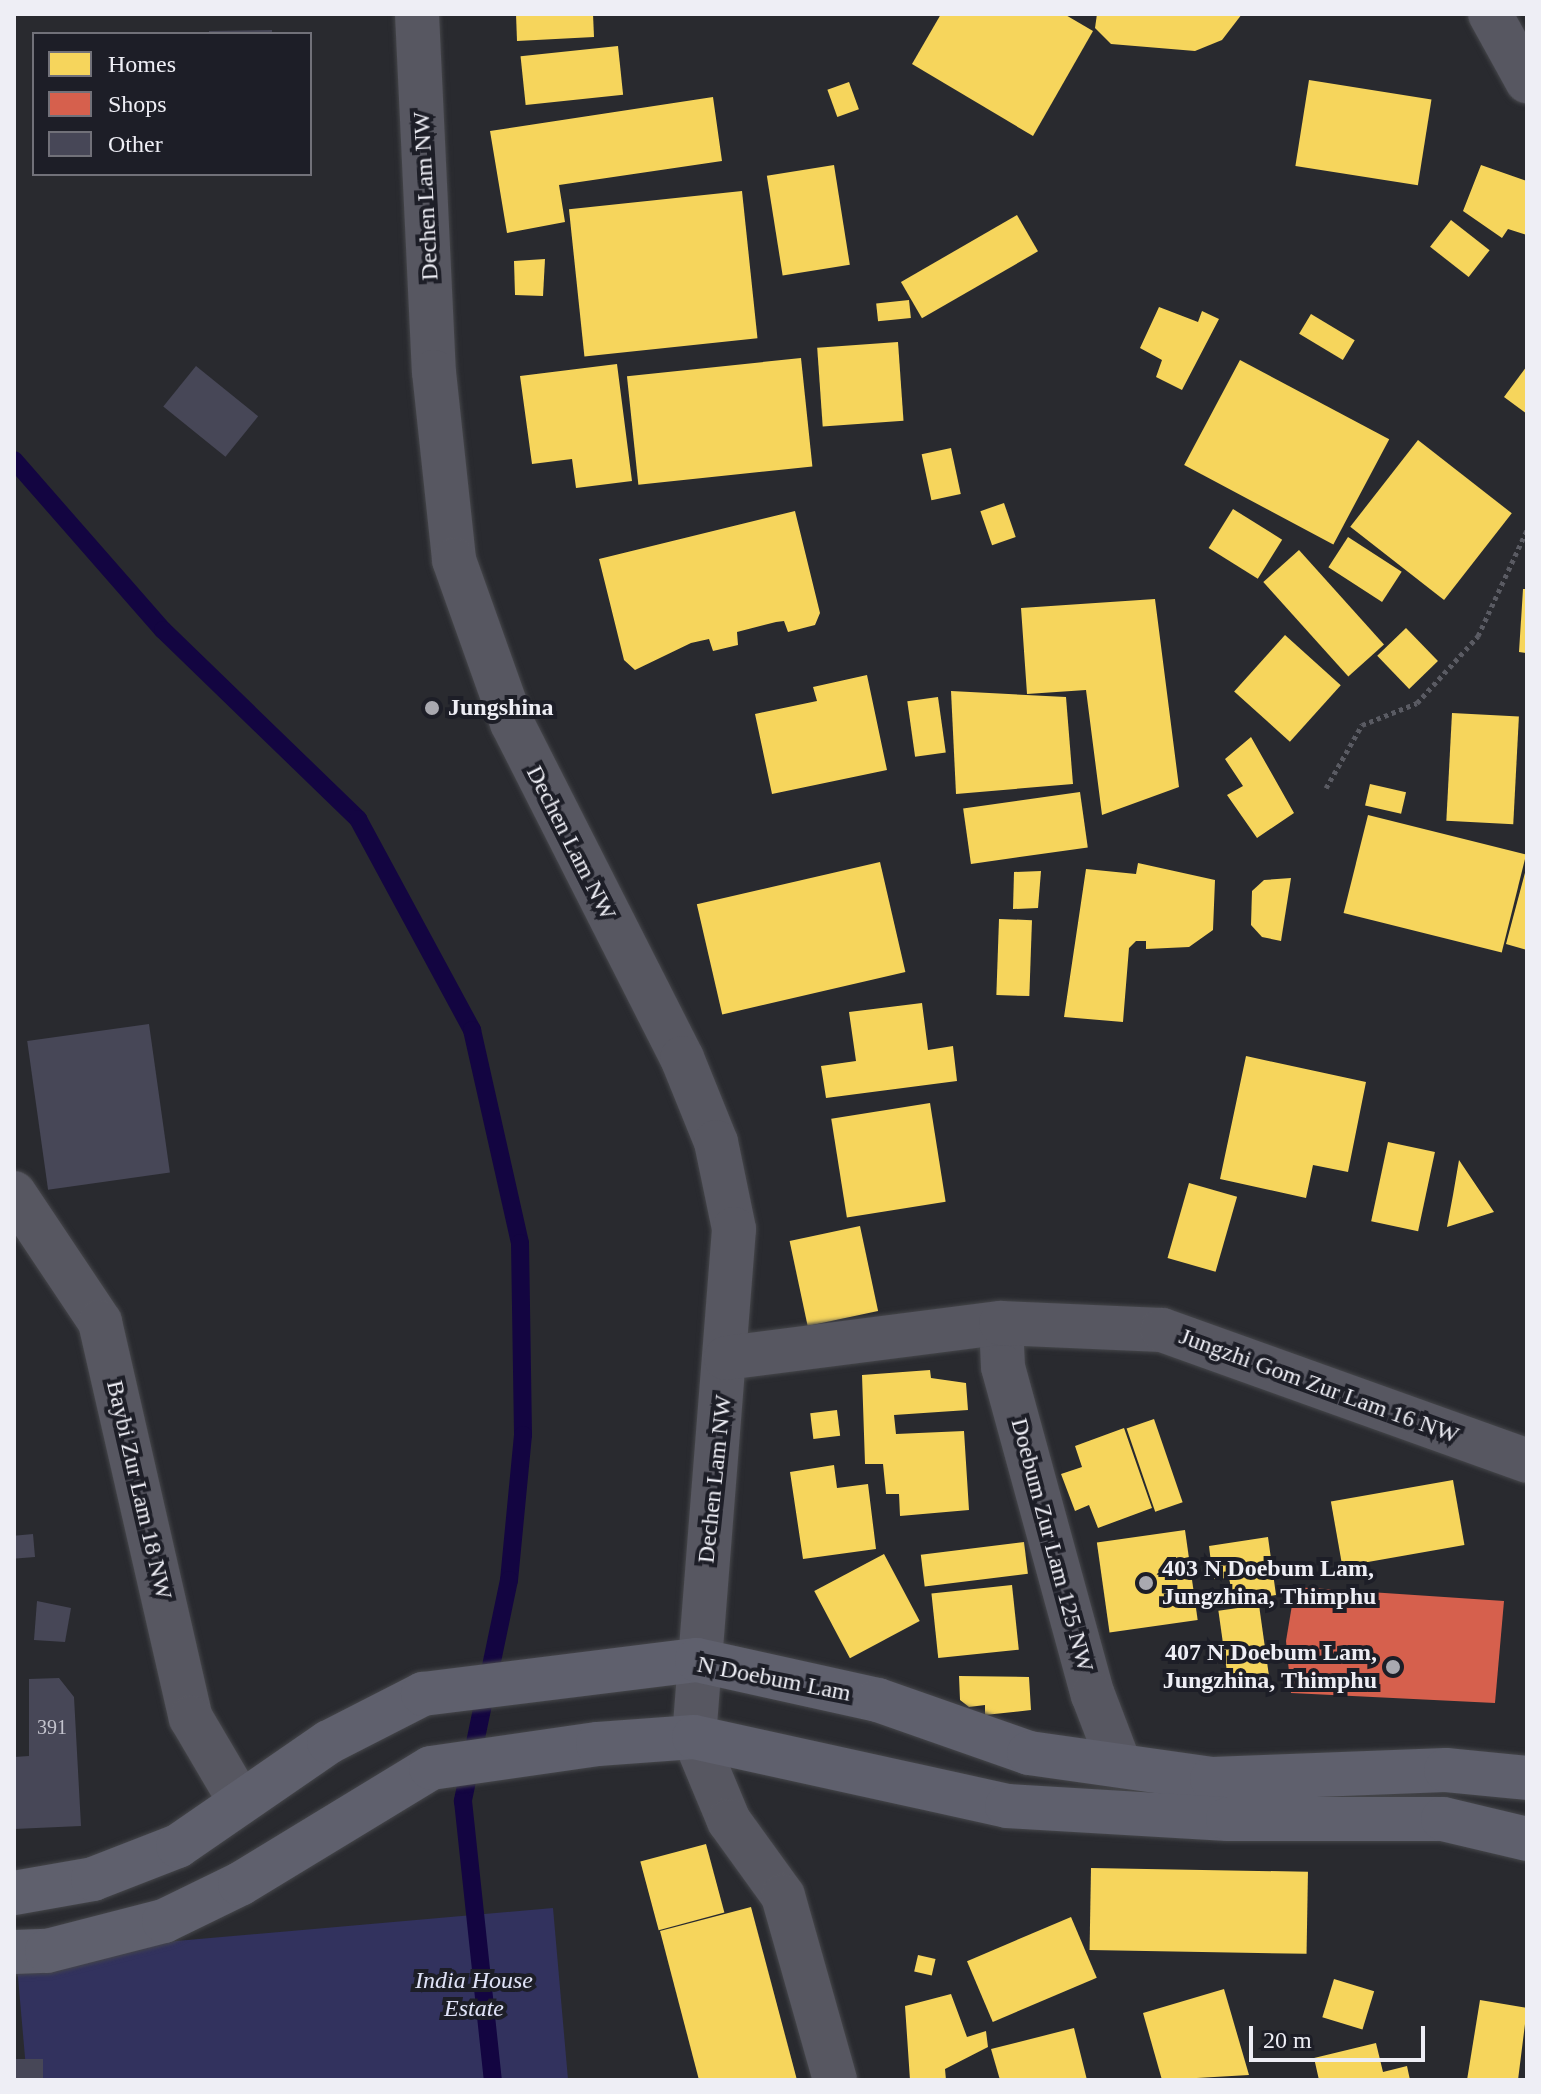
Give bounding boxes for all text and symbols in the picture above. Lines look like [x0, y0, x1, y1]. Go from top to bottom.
legend [32, 32, 312, 176]
text: Homes [108, 51, 176, 77]
text: Shops [108, 91, 167, 117]
street label: Dechen Lam NW [407, 111, 445, 281]
text: Other [108, 131, 163, 157]
place label: Jungshina [448, 694, 553, 722]
marker: Jungshina [423, 699, 441, 717]
street label: Dechen Lam NW [520, 761, 622, 925]
street label: Jungzhi Gom Zur Lam 16 NW [1175, 1322, 1463, 1450]
street label: Baybi Zur Lam 18 NW [100, 1378, 178, 1602]
street label: Dechen Lam NW [692, 1393, 738, 1565]
street label: Doebum Zur Lam 125 NW [1004, 1415, 1100, 1675]
place label: 403 N Doebum Lam, Jungzhina, Thimphu [1162, 1555, 1377, 1611]
marker: 403 N Doebum Lam, Jungzhina, Thimphu [1137, 1574, 1155, 1592]
place label: 407 N Doebum Lam, Jungzhina, Thimphu [1162, 1639, 1377, 1695]
street label: N Doebum Lam [695, 1650, 853, 1708]
marker: 407 N Doebum Lam, Jungzhina, Thimphu [1384, 1658, 1402, 1676]
house number: 391 [37, 1715, 67, 1739]
park label: India House Estate [415, 1967, 533, 2023]
scale bar [1253, 2010, 1429, 2060]
text: 20 m [1263, 2027, 1312, 2053]

